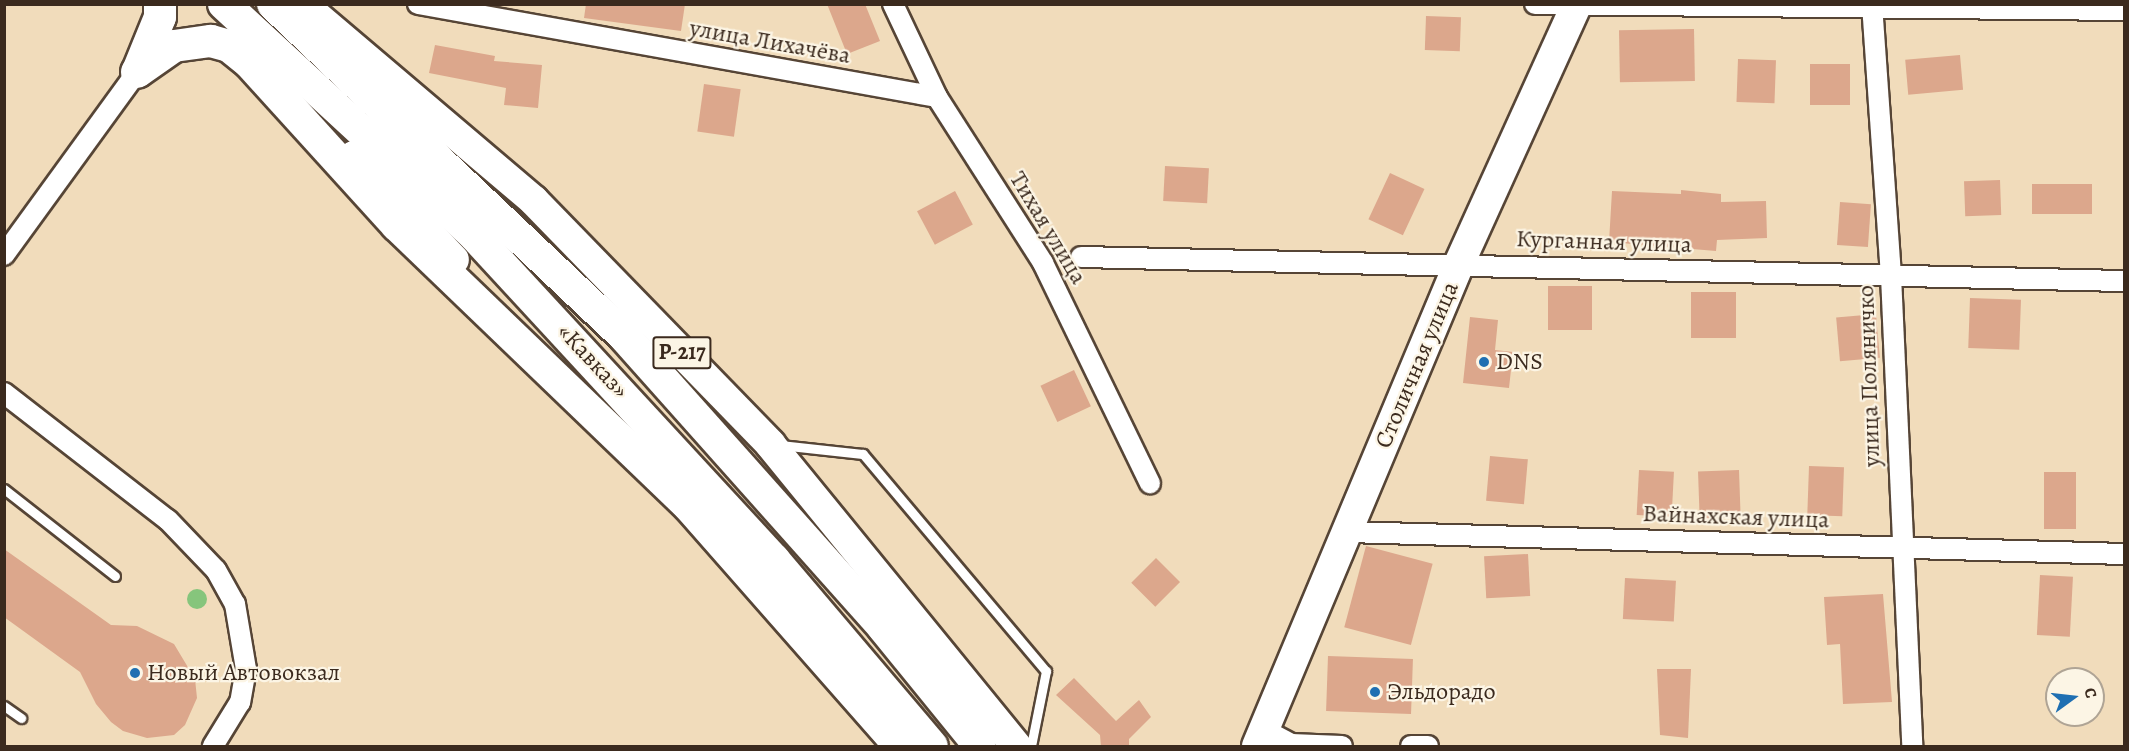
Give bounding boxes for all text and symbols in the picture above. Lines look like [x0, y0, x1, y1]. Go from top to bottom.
street label: улица Лихачёва [687, 14, 853, 70]
street label: Тихая улица [1003, 166, 1093, 290]
street label: Курганная улица [1516, 225, 1692, 259]
street label: Столичная улица [1369, 277, 1465, 453]
street label: улица Поляничко [1851, 285, 1887, 467]
street label: «Кавказ» [551, 318, 635, 404]
road number: Р-217 [652, 334, 712, 372]
place label: DNS [1496, 348, 1543, 376]
marker: DNS [1477, 355, 1491, 369]
street label: Вайнахская улица [1642, 499, 1830, 535]
place label: Новый Автовокзал [147, 659, 340, 687]
marker: Новый Автовокзал [128, 666, 142, 680]
north arrow [2045, 667, 2105, 727]
place label: Эльдорадо [1387, 678, 1496, 706]
marker: Эльдорадо [1368, 685, 1382, 699]
text: С [2079, 685, 2102, 700]

